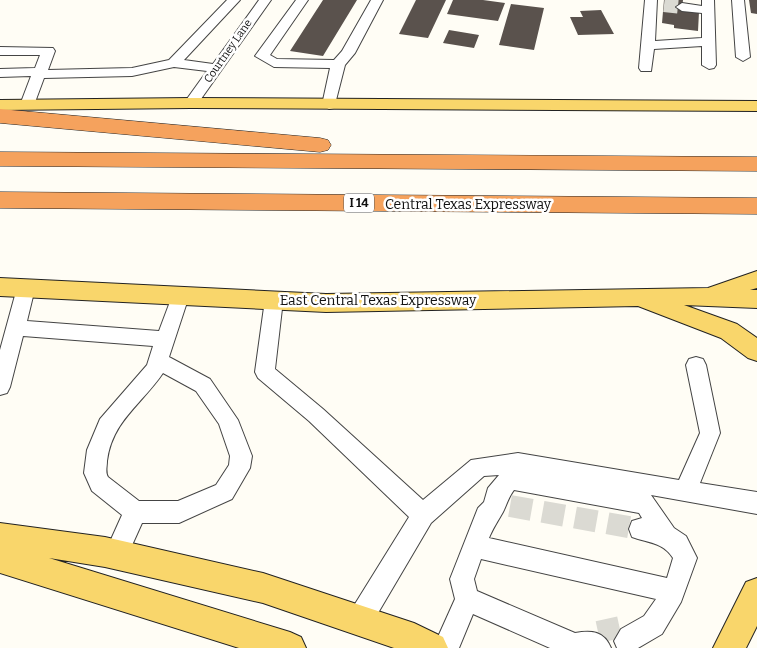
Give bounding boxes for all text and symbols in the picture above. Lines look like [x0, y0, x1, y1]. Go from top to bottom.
street label: Courtney Lane [201, 17, 255, 85]
road number: I 14 [344, 194, 374, 212]
street label: Central Texas Expressway [385, 196, 552, 213]
street label: East Central Texas Expressway [280, 292, 477, 309]

